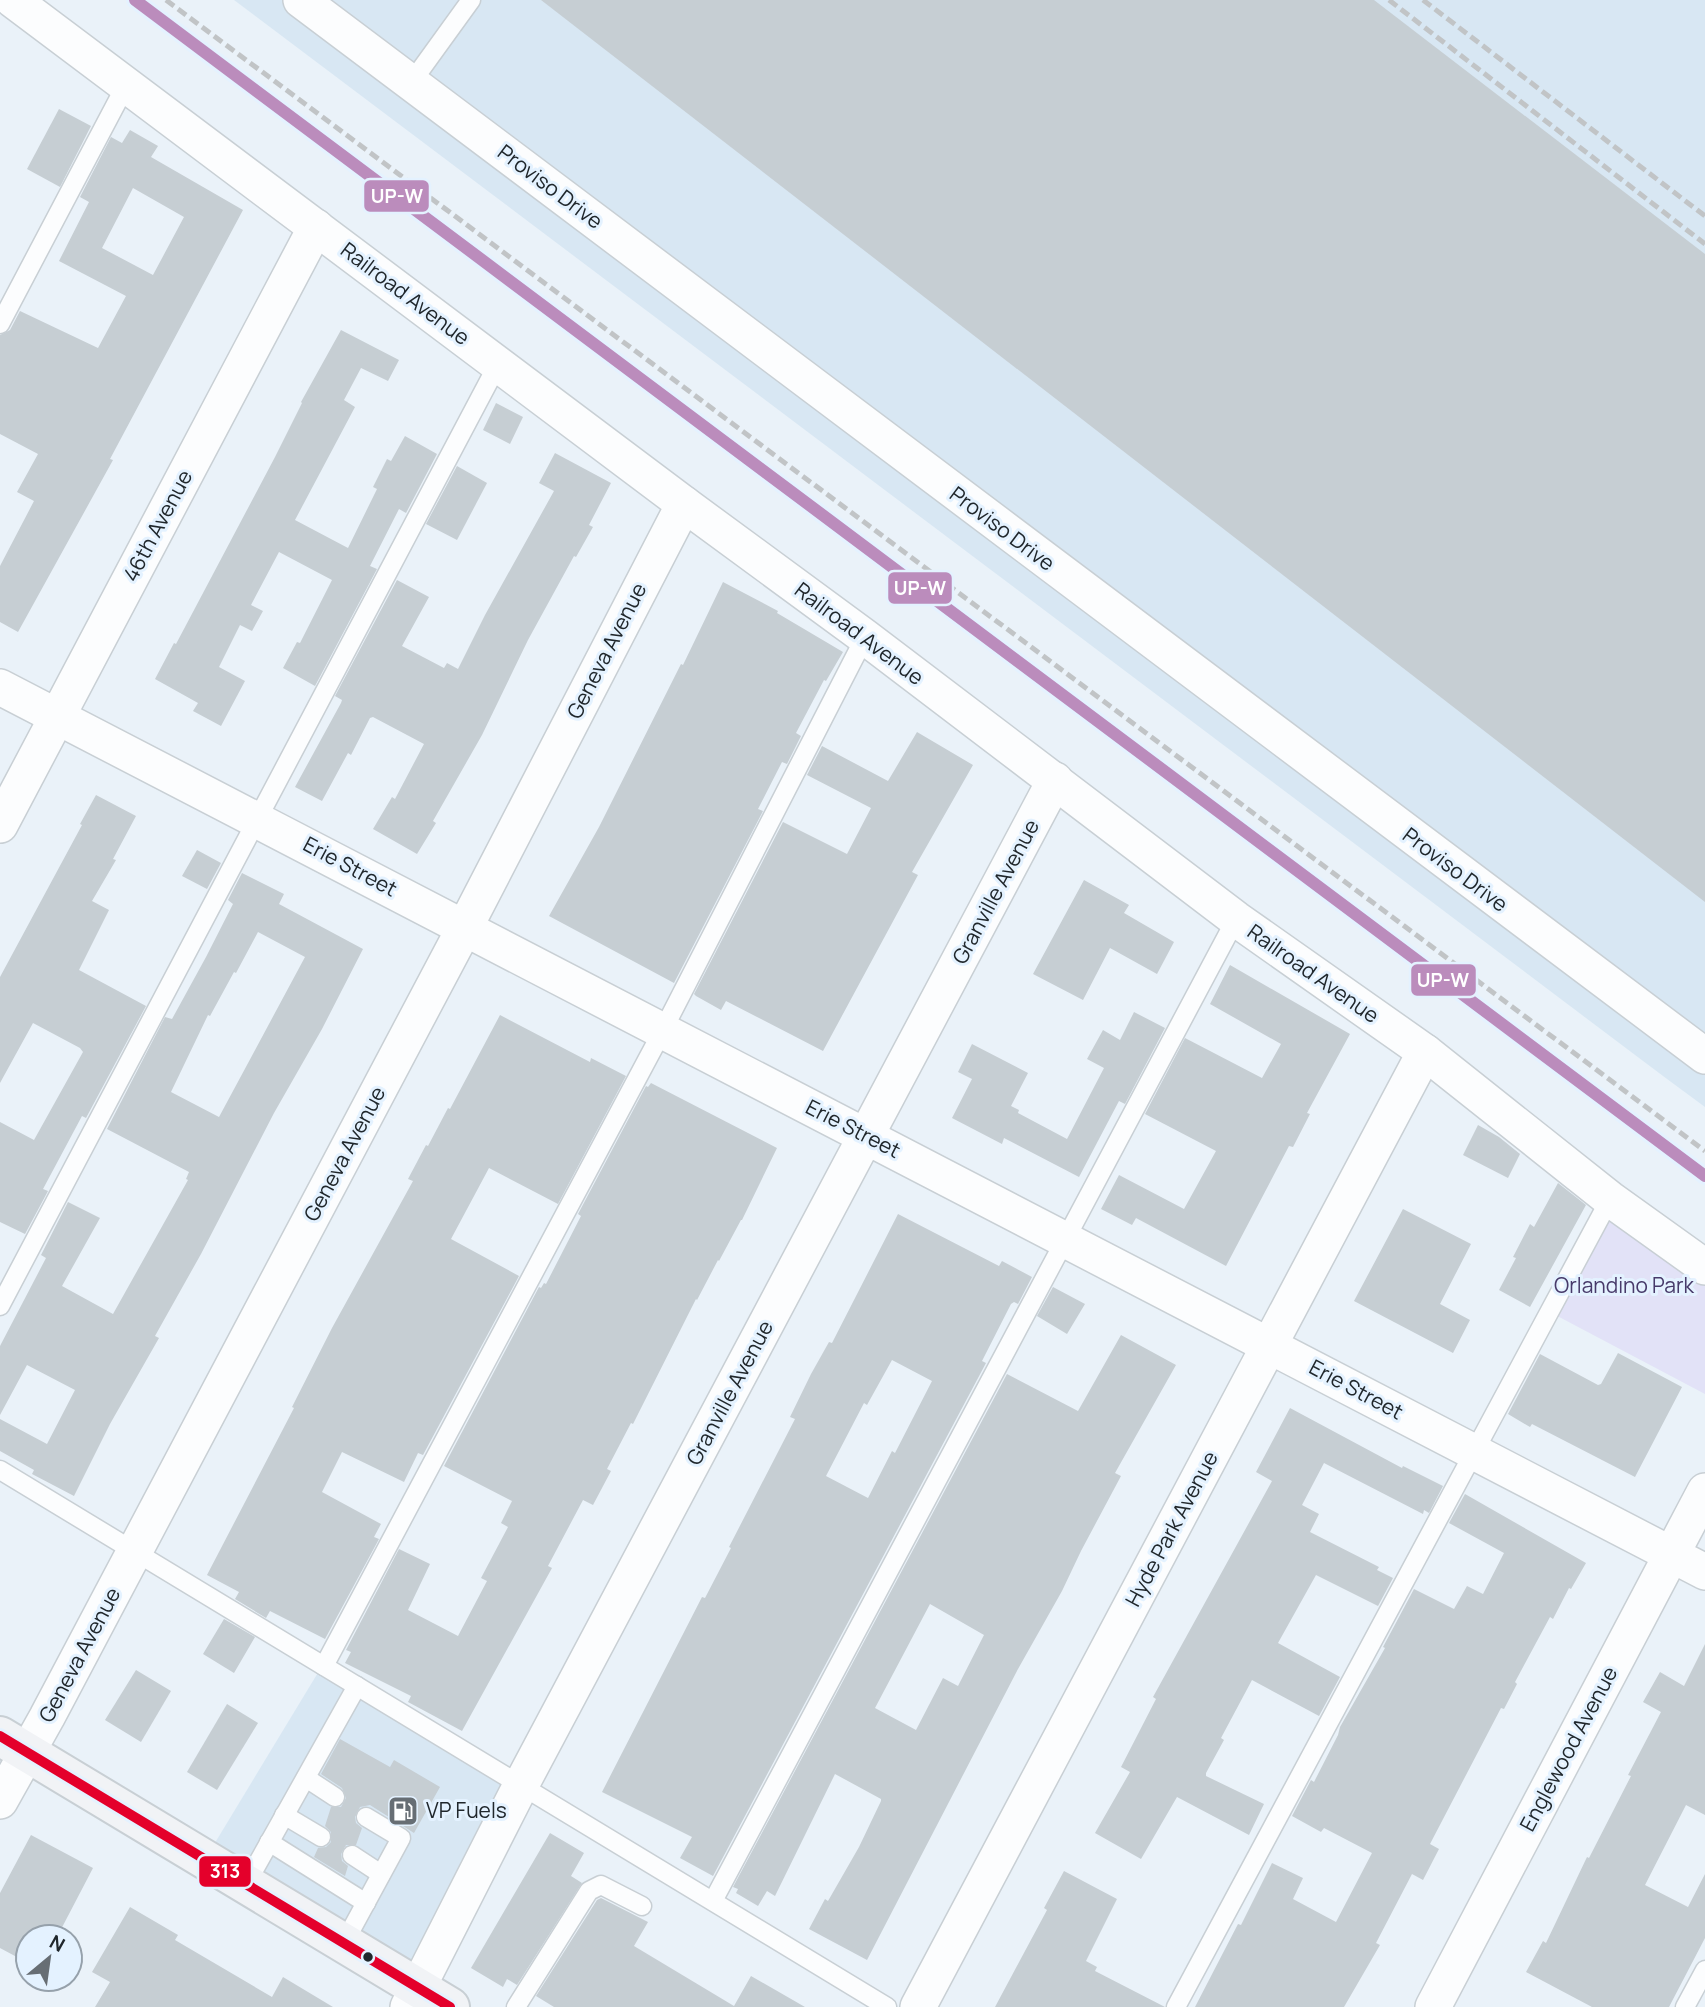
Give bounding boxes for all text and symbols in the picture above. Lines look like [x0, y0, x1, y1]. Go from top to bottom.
street label: Proviso Drive [493, 138, 609, 235]
line badge: UP-W [363, 179, 430, 213]
text: UP-W [371, 183, 424, 209]
street label: Railroad Avenue [335, 235, 476, 351]
street label: 46th Avenue [116, 465, 198, 586]
street label: Proviso Drive [945, 480, 1061, 577]
line badge: UP-W [887, 571, 953, 605]
street label: Railroad Avenue [789, 575, 930, 691]
text: UP-W [894, 575, 947, 601]
street label: Geneva Avenue [560, 578, 652, 723]
street label: Granville Avenue [945, 814, 1045, 969]
street label: Proviso Drive [1398, 821, 1514, 918]
street label: Erie Street [299, 830, 402, 903]
street label: Railroad Avenue [1242, 917, 1385, 1029]
line badge: UP-W [1410, 963, 1477, 997]
text: UP-W [1417, 967, 1470, 993]
street label: Geneva Avenue [297, 1081, 391, 1226]
street label: Erie Street [801, 1092, 906, 1164]
park label: Orlandino Park [1554, 1271, 1695, 1299]
street label: Granville Avenue [679, 1315, 779, 1470]
street label: Erie Street [1305, 1353, 1408, 1426]
street label: Hyde Park Avenue [1118, 1446, 1224, 1611]
street label: Geneva Avenue [32, 1582, 126, 1727]
street label: Englewood Avenue [1513, 1661, 1623, 1836]
fuel station icon: VP Fuels [386, 1794, 420, 1828]
place label: VP Fuels [426, 1796, 507, 1824]
line badge: 313 [198, 1855, 252, 1888]
text: 313 [210, 1858, 240, 1884]
north arrow [14, 1923, 84, 1993]
text: N [45, 1928, 70, 1958]
unlabelled marker [361, 1950, 375, 1964]

